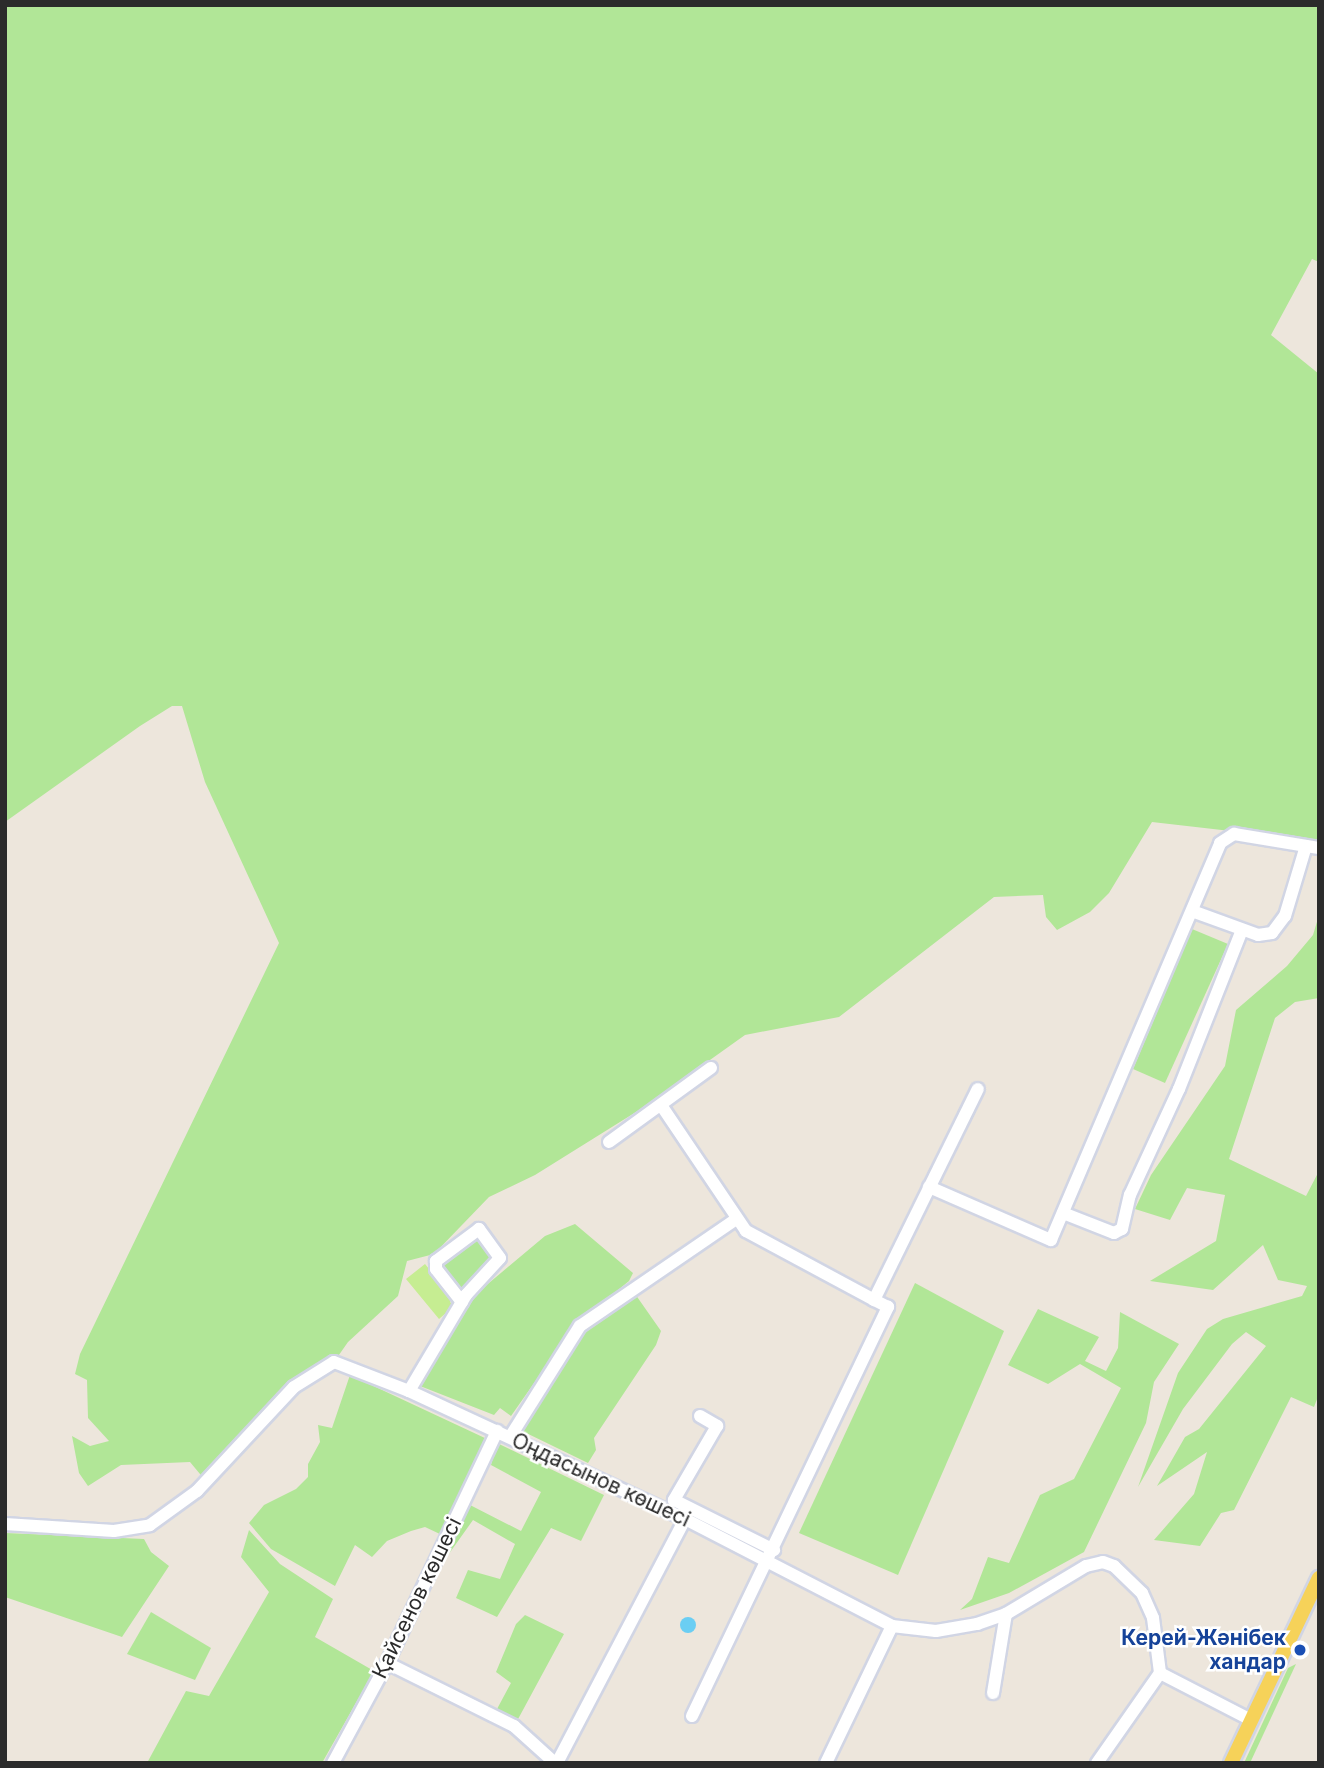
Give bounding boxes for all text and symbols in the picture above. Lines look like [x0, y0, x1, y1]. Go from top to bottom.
street label: Оңдасынов көшесі [508, 1428, 694, 1532]
street label: Қайсенов көшесі [367, 1513, 467, 1683]
place label: Керей-Жәнібек хандар [1121, 1625, 1286, 1675]
marker: Керей-Жәнібек хандар [1292, 1642, 1308, 1658]

